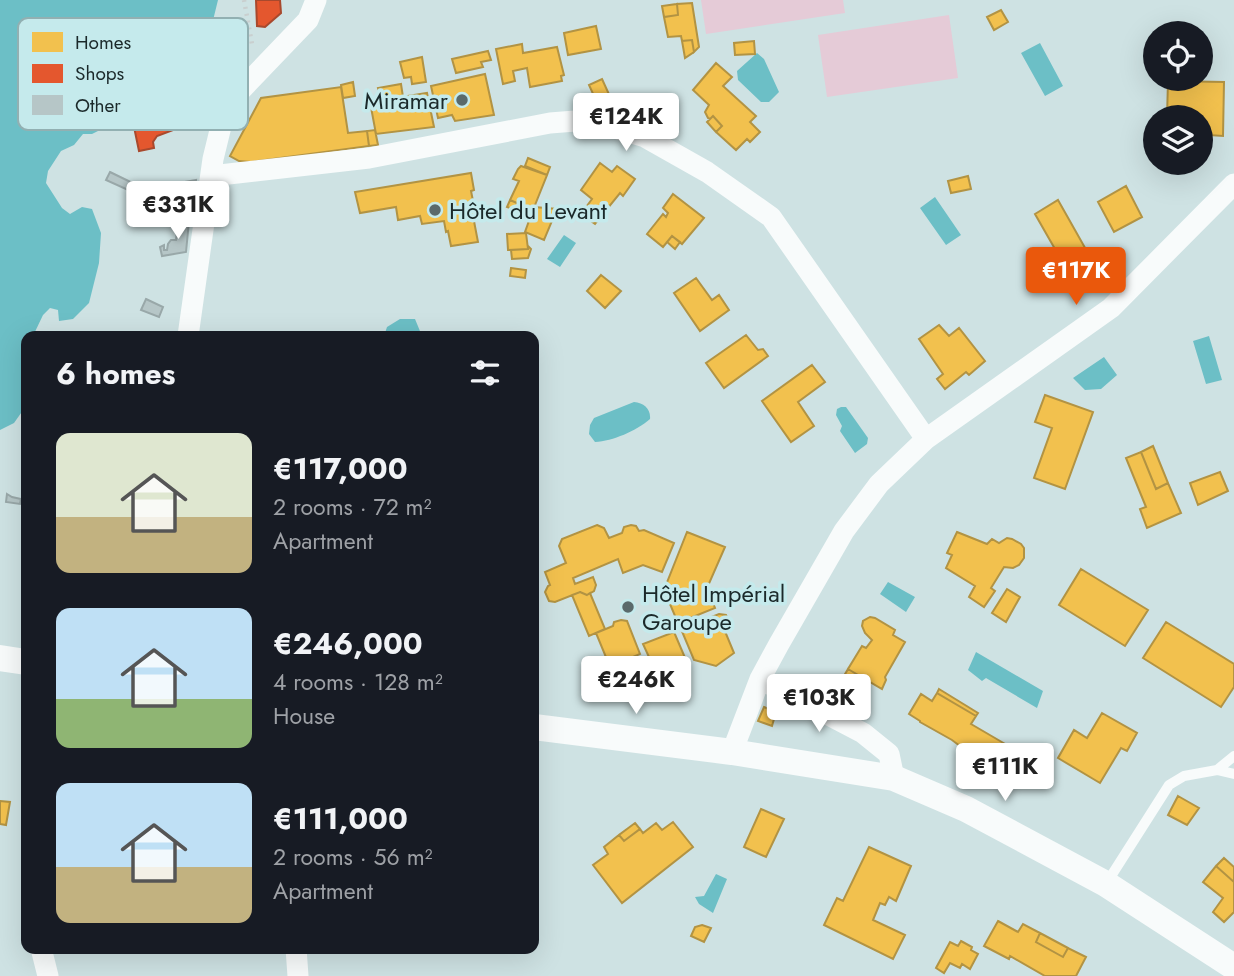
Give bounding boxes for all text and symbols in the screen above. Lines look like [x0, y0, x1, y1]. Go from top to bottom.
legend [18, 18, 248, 130]
map controls [1143, 21, 1213, 175]
button: locate [1143, 21, 1213, 91]
text: Homes [75, 29, 132, 56]
text: Shops [75, 60, 125, 87]
place label: Miramar [364, 83, 449, 118]
text: Other [75, 92, 121, 119]
marker: Miramar [454, 92, 470, 108]
pin: €124K [577, 94, 675, 153]
text: €124K [589, 99, 663, 133]
button: layers [1143, 105, 1213, 175]
pin: €331K [129, 182, 227, 241]
text: €331K [142, 187, 214, 221]
place label: Hôtel du Levant [449, 193, 607, 228]
marker: Hôtel du Levant [427, 202, 443, 218]
pin: €117K [1027, 247, 1125, 307]
text: €117K [1042, 253, 1110, 287]
text: 6 homes [56, 352, 175, 395]
icon: filters [466, 354, 504, 392]
text: €117,000 [273, 447, 408, 490]
icon: home [112, 461, 196, 545]
text: 2 rooms · 72 m² [273, 490, 432, 524]
text: Apartment [273, 524, 373, 558]
place label: Hôtel Impérial Garoupe [642, 576, 785, 639]
marker: Hôtel Impérial Garoupe [620, 599, 636, 615]
text: €246,000 [273, 622, 423, 665]
icon: home [112, 636, 196, 720]
pin: €246K [587, 656, 685, 716]
text: €246K [597, 662, 675, 696]
text: 4 rooms · 128 m² [273, 665, 443, 699]
pin: €103K [770, 674, 868, 734]
text: €103K [783, 680, 855, 714]
text: House [273, 699, 335, 733]
pin: €111K [956, 744, 1054, 803]
text: €111K [972, 749, 1038, 783]
text: €111,000 [273, 797, 408, 840]
icon: home [112, 811, 196, 895]
text: 2 rooms · 56 m² [273, 840, 433, 874]
text: Apartment [273, 874, 373, 908]

